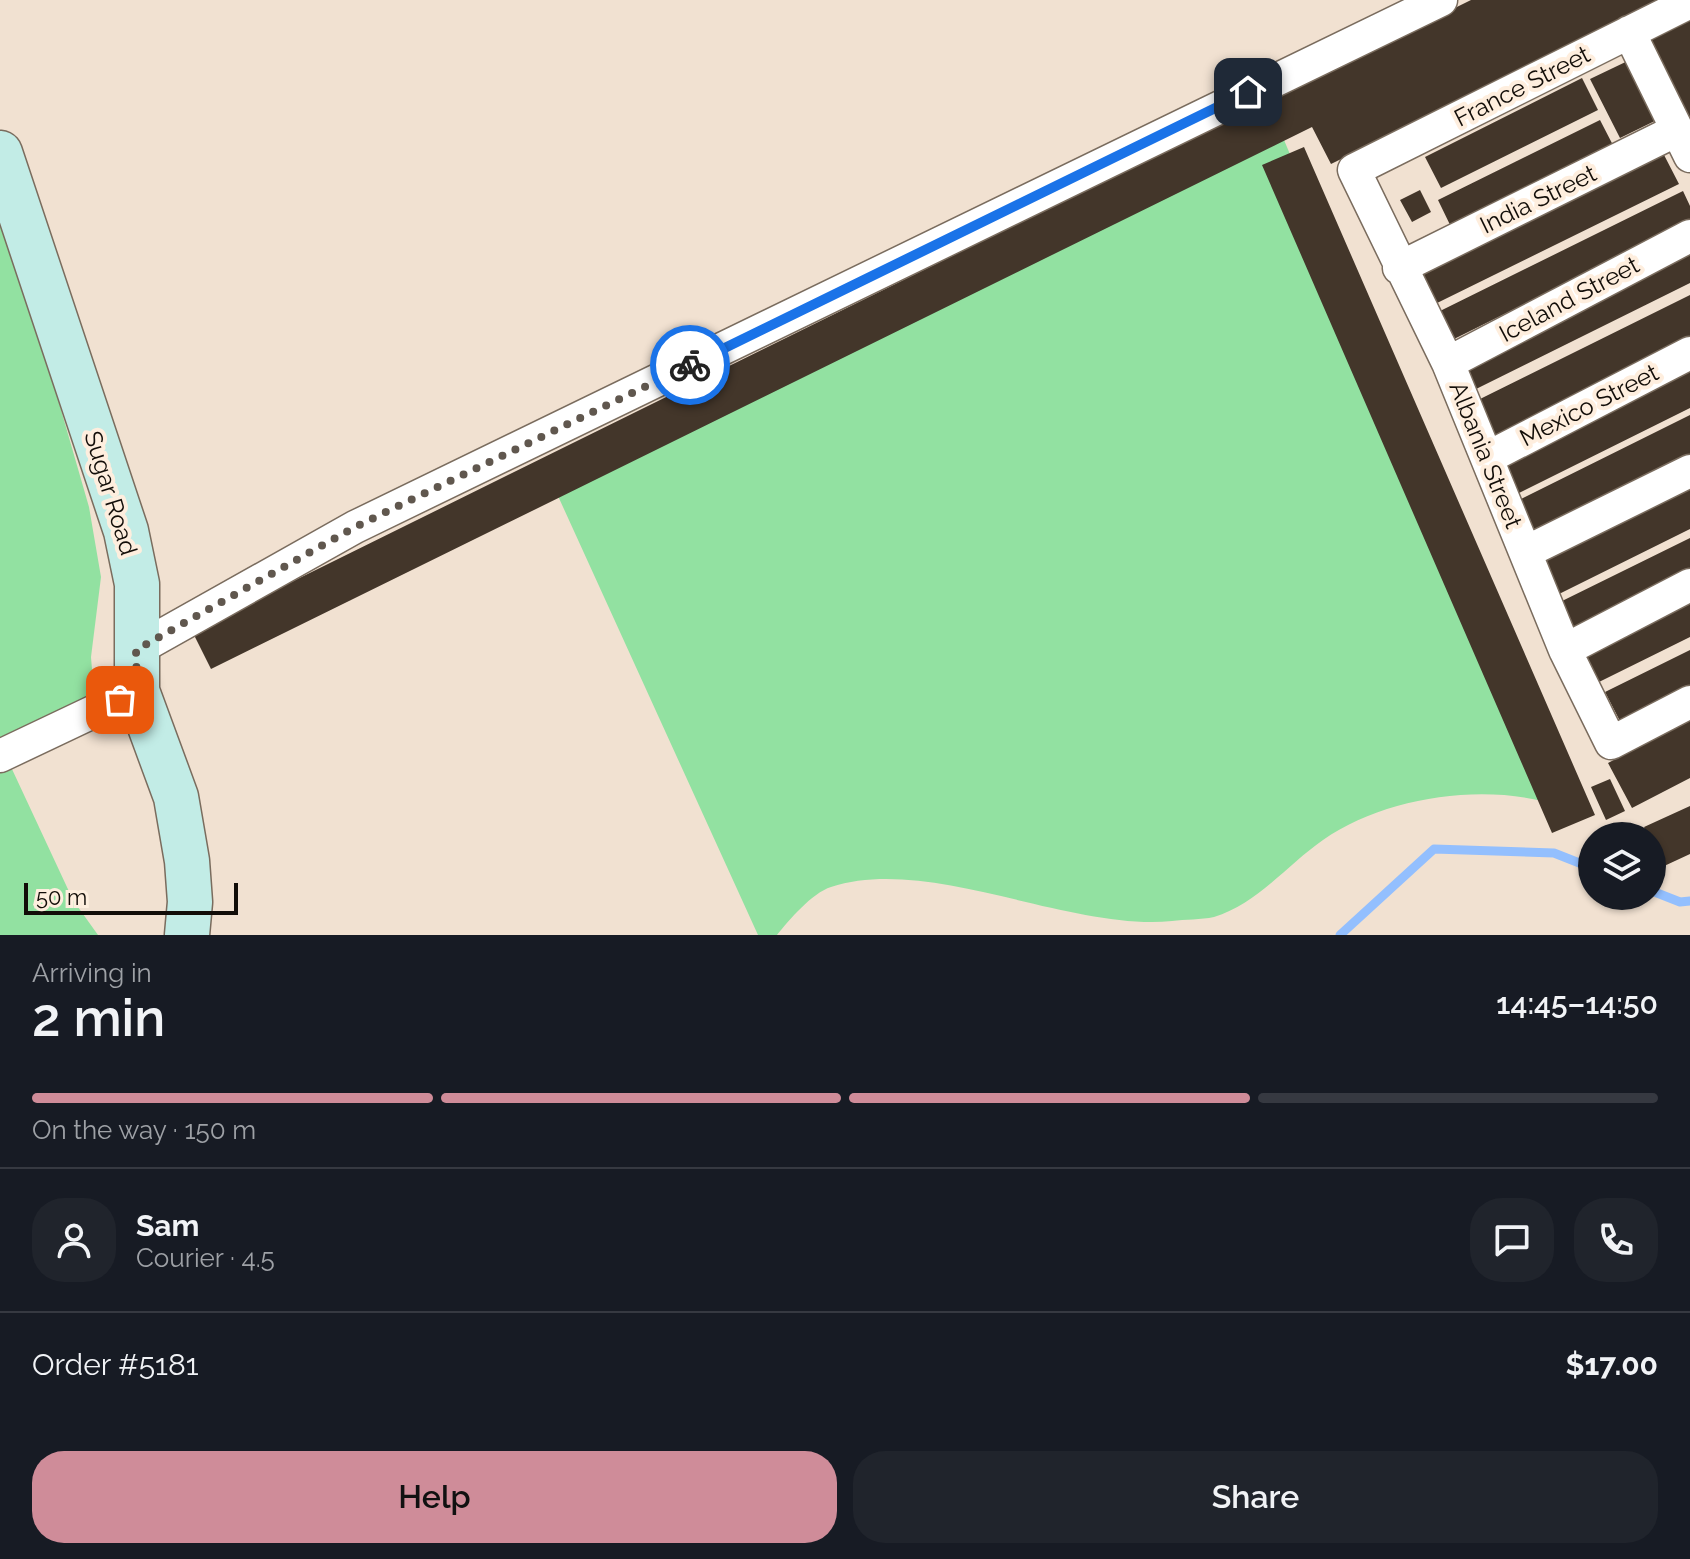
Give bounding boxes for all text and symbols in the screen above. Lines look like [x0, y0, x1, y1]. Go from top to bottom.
street label: France Street [1449, 39, 1595, 133]
pin [1214, 58, 1282, 126]
icon: home [1226, 70, 1270, 114]
street label: India Street [1475, 158, 1601, 240]
street label: Iceland Street [1494, 250, 1644, 348]
courier [650, 325, 730, 405]
icon: bike [668, 343, 712, 387]
street label: Mexico Street [1515, 358, 1663, 452]
street label: Albania Street [1443, 377, 1529, 533]
street label: Sugar Road [78, 427, 144, 559]
pin [86, 666, 154, 734]
icon: bag [98, 678, 142, 722]
map controls [1578, 822, 1666, 910]
button: layers [1578, 822, 1666, 910]
scale bar [24, 879, 238, 915]
text: 50 m [36, 884, 87, 910]
text: Arriving in [32, 958, 152, 988]
text: 14:45–14:50 [1496, 986, 1658, 1021]
text: 2 min [32, 987, 165, 1048]
text: On the way · 150 m [32, 1115, 256, 1145]
button: person [32, 1198, 116, 1282]
button: chat [1470, 1198, 1554, 1282]
button: phone [1574, 1198, 1658, 1282]
text: Sam [136, 1208, 199, 1243]
text: Courier · 4.5 [136, 1243, 275, 1273]
text: Order #5181 [32, 1347, 199, 1382]
text: $17.00 [1565, 1347, 1658, 1382]
button: Help [32, 1451, 837, 1543]
button: Share [853, 1451, 1658, 1543]

